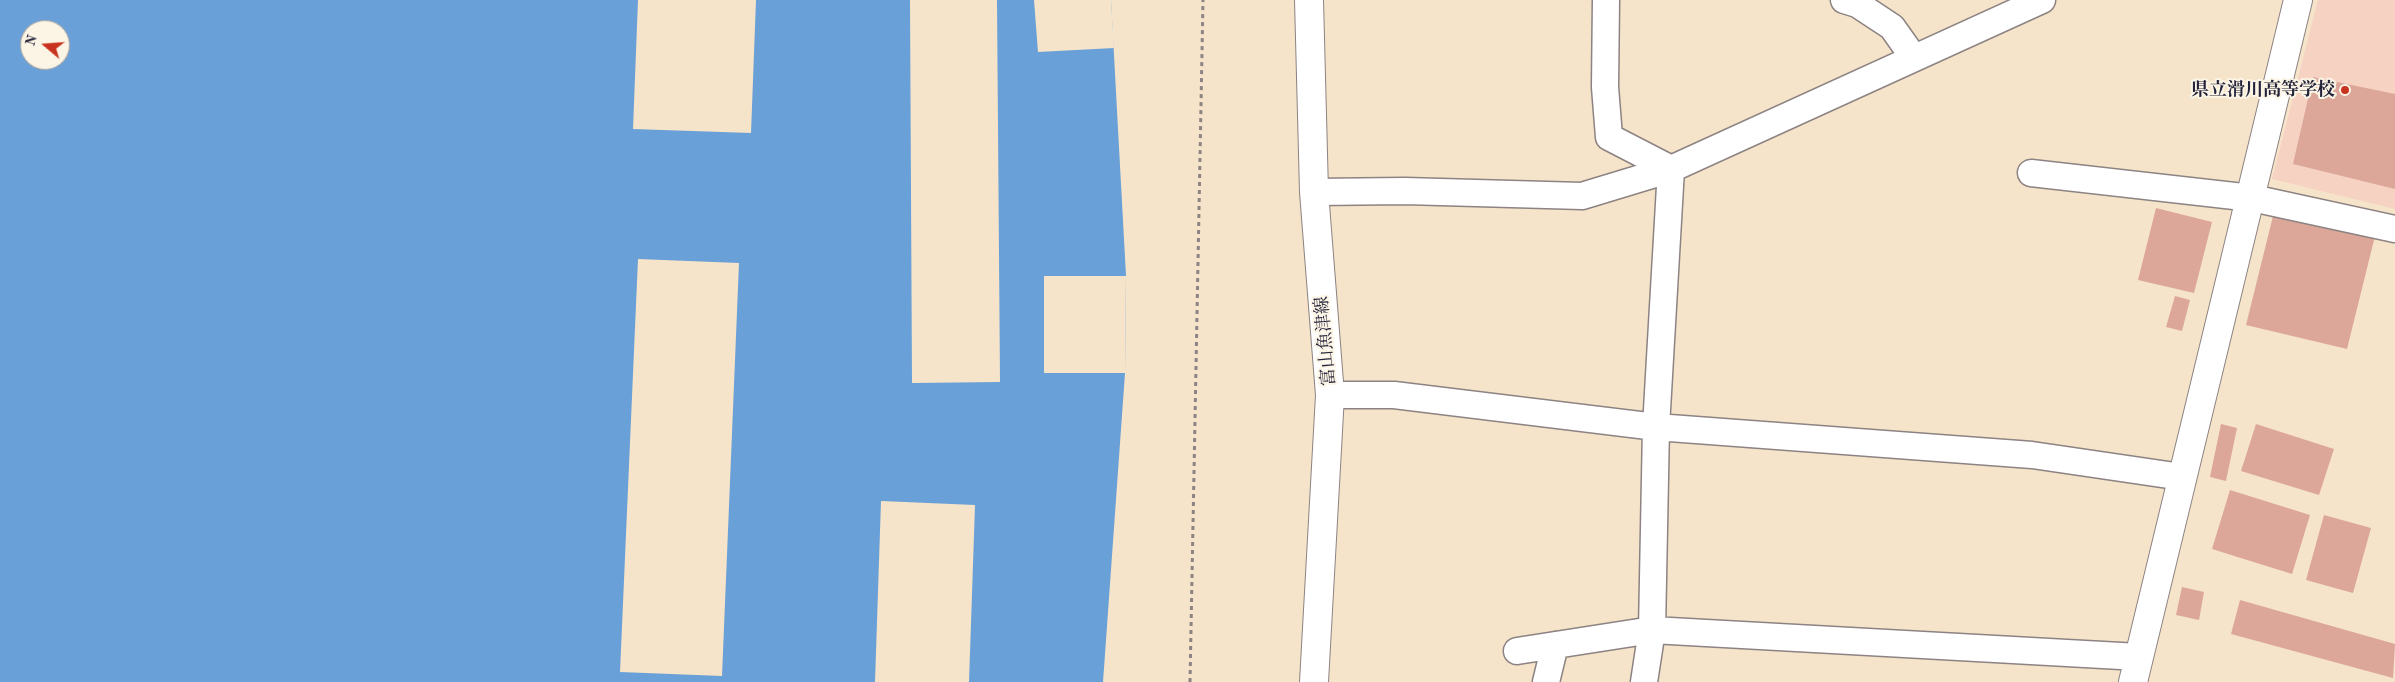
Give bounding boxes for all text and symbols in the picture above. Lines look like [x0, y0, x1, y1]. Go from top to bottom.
north arrow [20, 20, 70, 70]
text: N [23, 33, 40, 48]
place label: 県立滑川高等学校 [2191, 79, 2335, 101]
marker: 県立滑川高等学校 [2339, 84, 2351, 96]
street label: 富山魚津線 [1311, 295, 1341, 387]

